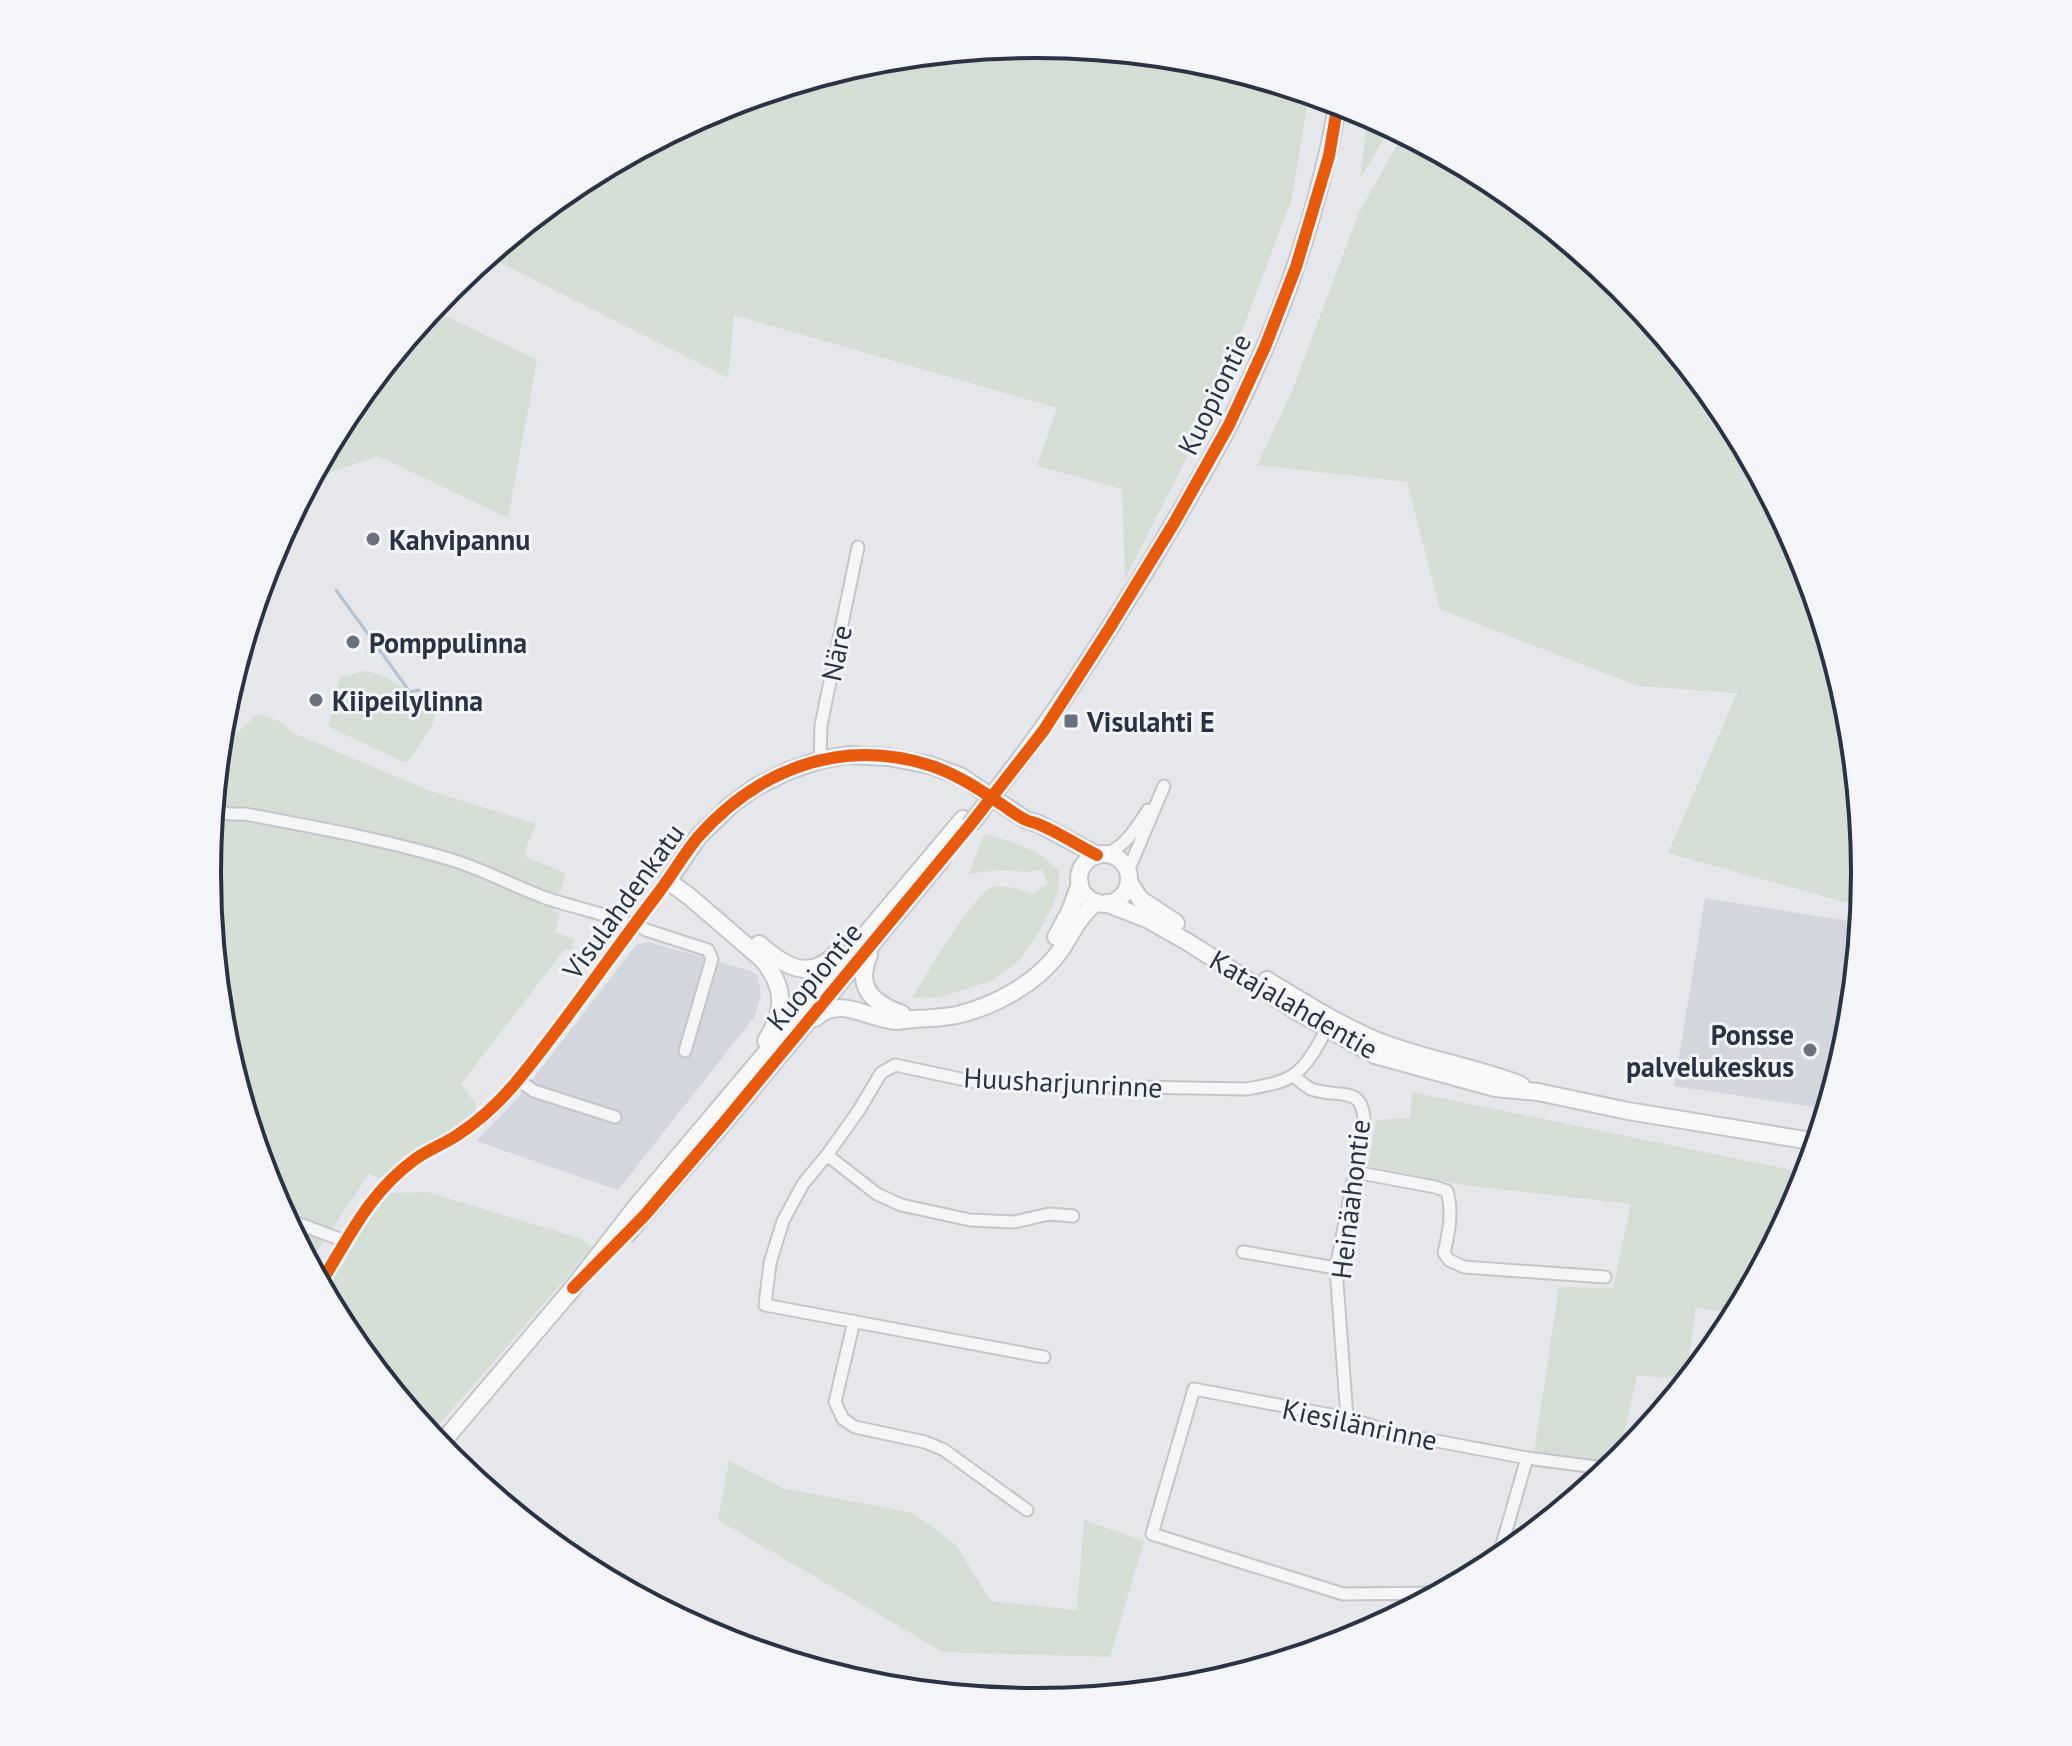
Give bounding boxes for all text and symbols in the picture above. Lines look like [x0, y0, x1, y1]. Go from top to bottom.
street label: Kuopiontie [1169, 327, 1259, 461]
place label: Kahvipannu [389, 521, 530, 558]
marker: Kahvipannu [364, 530, 382, 548]
street label: Näre [812, 622, 860, 684]
place label: Pomppulinna [369, 624, 527, 661]
marker: Pomppulinna [344, 633, 362, 651]
place label: Kiipeilylinna [332, 682, 483, 719]
marker: Kiipeilylinna [307, 691, 325, 709]
place label: Visulahti E [1086, 703, 1215, 740]
marker: Visulahti E [1062, 712, 1080, 730]
street label: Visulahdenkatu [553, 816, 692, 987]
street label: Kuopiontie [758, 914, 870, 1038]
street label: Katajalahdentie [1203, 941, 1385, 1067]
place label: Ponsse palvelukeskus [1626, 1016, 1794, 1085]
marker: Ponsse palvelukeskus [1801, 1041, 1819, 1059]
street label: Huusharjunrinne [963, 1058, 1163, 1106]
street label: Heinäahontie [1322, 1117, 1378, 1281]
street label: Kiesilänrinne [1279, 1390, 1441, 1458]

